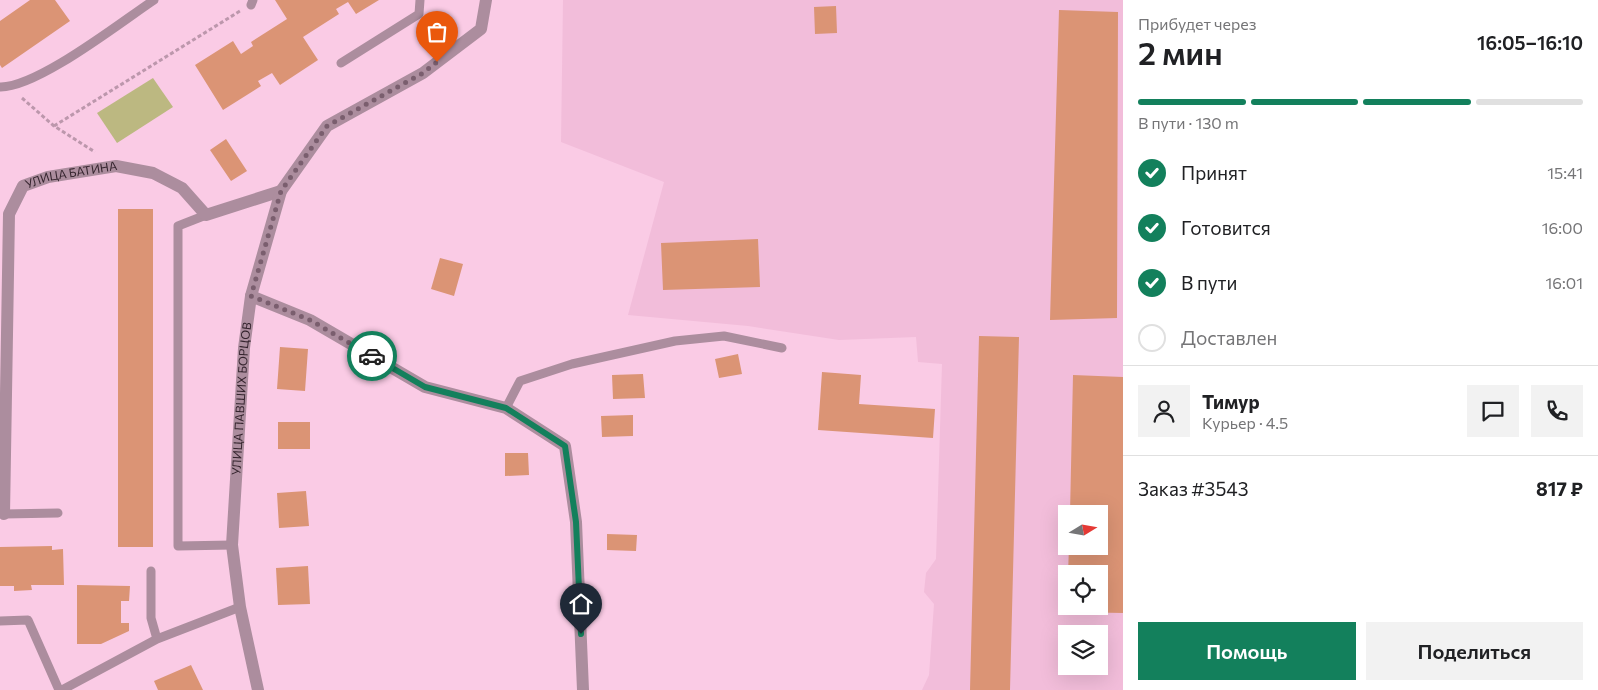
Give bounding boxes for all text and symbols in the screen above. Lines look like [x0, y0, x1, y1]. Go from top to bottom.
pin [416, 11, 458, 62]
text: Прибудет через [1138, 14, 1257, 33]
icon: bag [423, 18, 451, 46]
text: 16:05–16:10 [1477, 31, 1583, 54]
text: 2 мин [1138, 32, 1223, 72]
text: В пути · 130 m [1138, 113, 1239, 132]
street label: УЛИЦА БАТИНА [23, 158, 118, 191]
icon: check [1138, 159, 1166, 187]
text: Принят [1181, 161, 1247, 184]
text: 15:41 [1547, 163, 1583, 182]
icon: check [1138, 214, 1166, 242]
text: Готовится [1181, 216, 1271, 239]
text: 16:00 [1542, 218, 1583, 237]
icon: check [1138, 269, 1166, 297]
text: В пути [1181, 271, 1237, 294]
text: 16:01 [1545, 273, 1583, 292]
street label: УЛИЦА ПАВШИХ БОРЦОВ [228, 321, 253, 476]
text: Доставлен [1181, 326, 1277, 349]
courier [347, 331, 397, 381]
icon: car [358, 342, 386, 370]
button: person [1138, 385, 1190, 437]
button: chat [1467, 385, 1519, 437]
button: phone [1531, 385, 1583, 437]
text: Тимур [1202, 390, 1260, 413]
text: Курьер · 4.5 [1202, 413, 1288, 432]
text: Заказ #3543 [1138, 477, 1249, 500]
text: 817 ₽ [1536, 477, 1583, 500]
north arrow [1058, 505, 1108, 555]
map controls [1058, 505, 1108, 675]
button: locate [1058, 565, 1108, 615]
pin [560, 583, 602, 634]
icon: home [567, 590, 595, 618]
button: Помощь [1138, 622, 1356, 680]
button: Поделиться [1366, 622, 1583, 680]
button: layers [1058, 625, 1108, 675]

